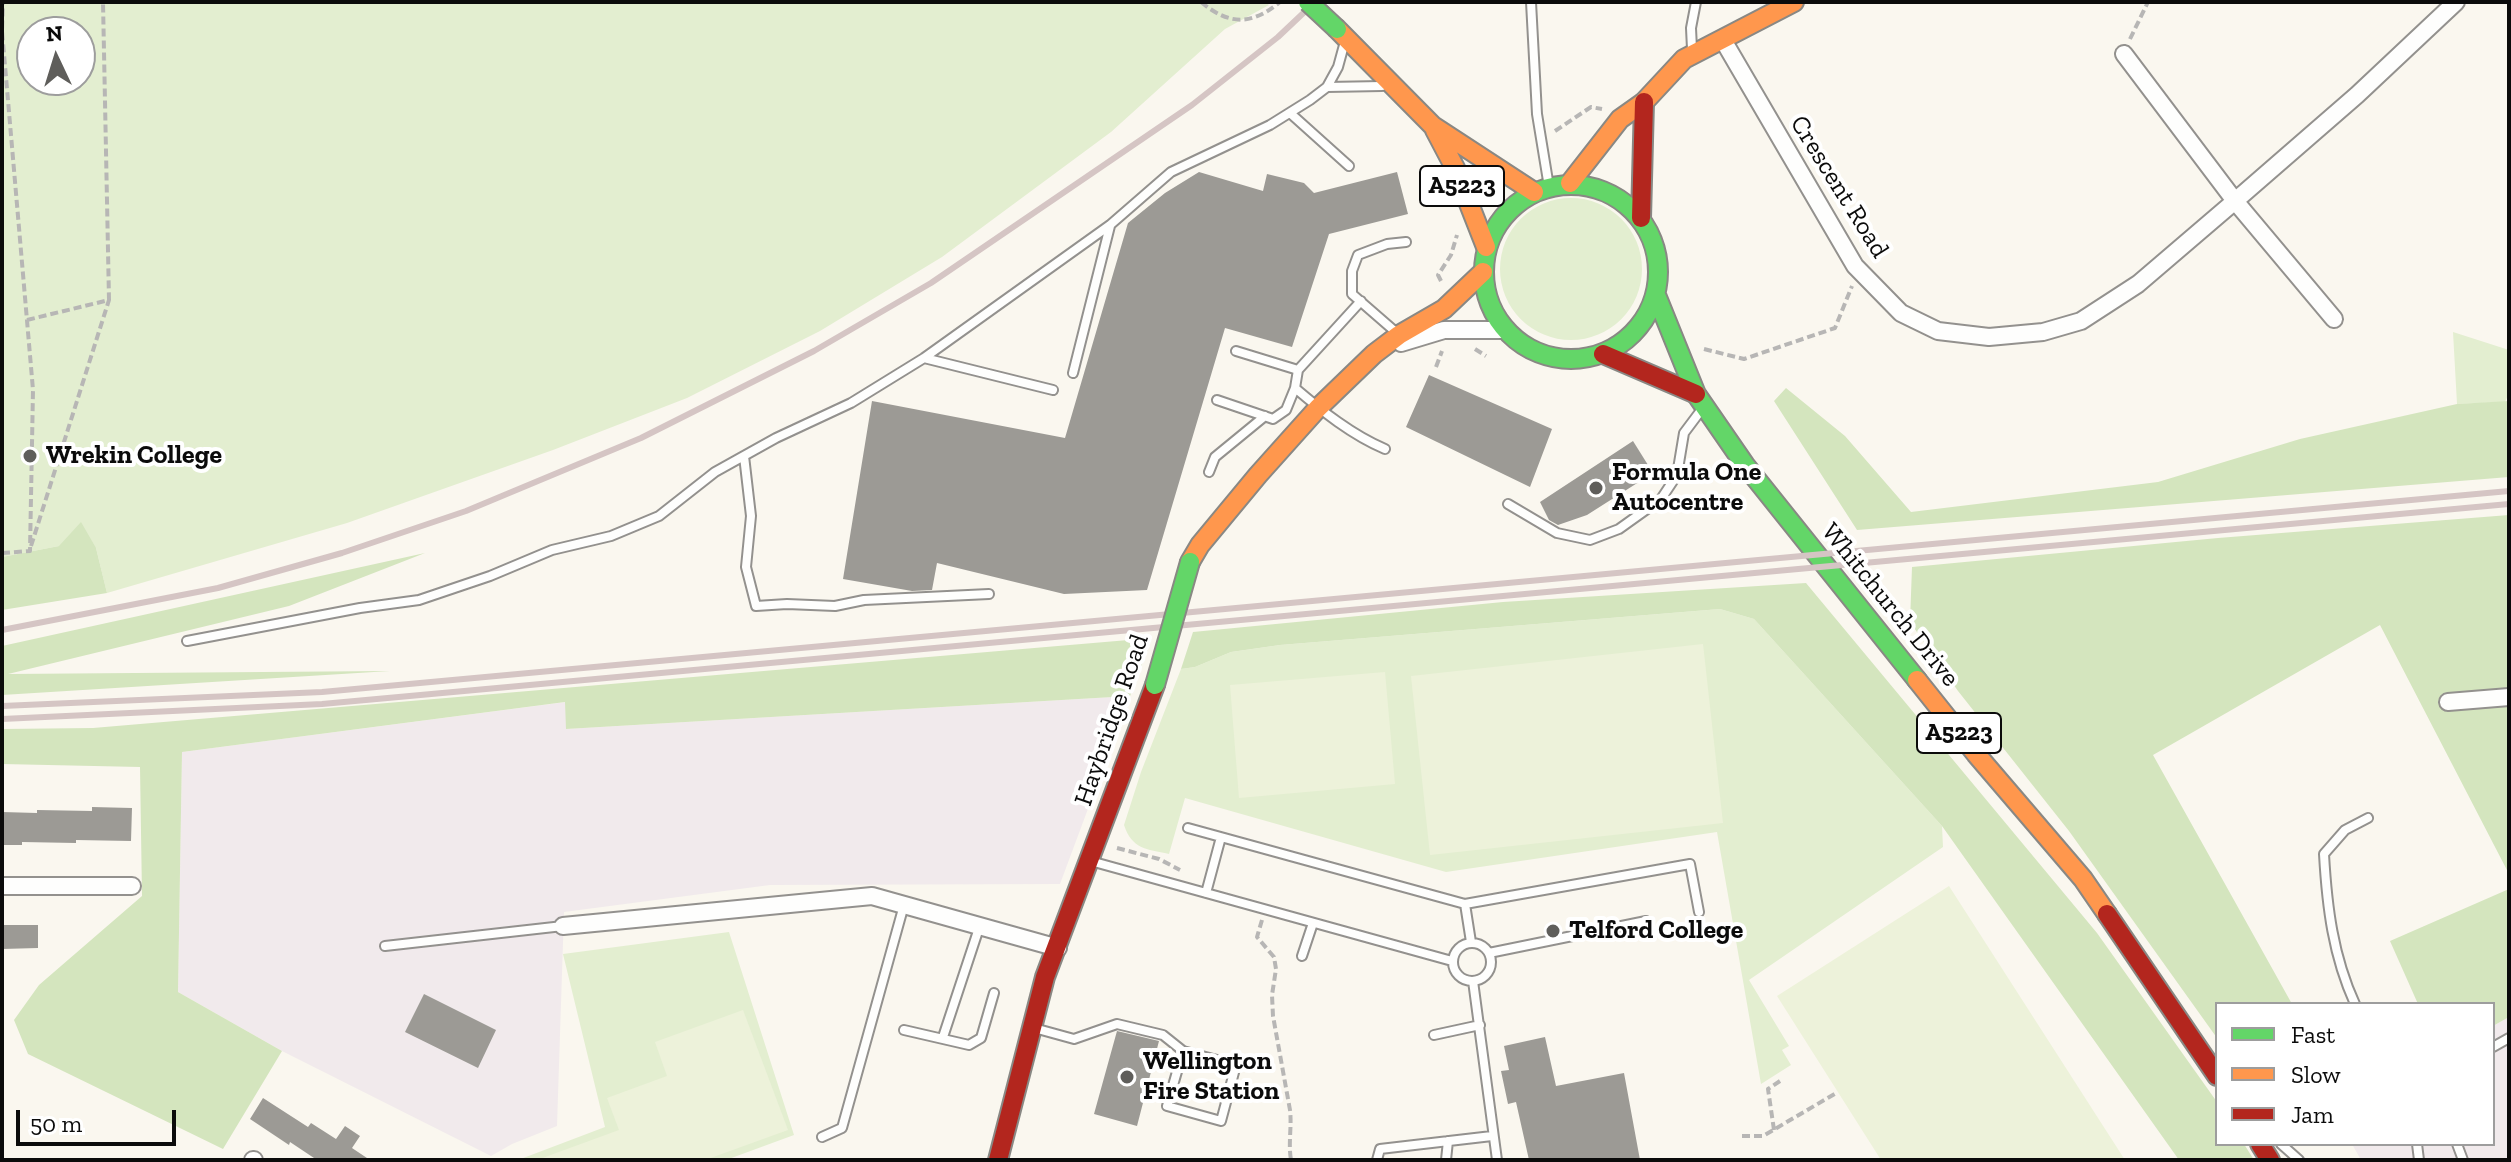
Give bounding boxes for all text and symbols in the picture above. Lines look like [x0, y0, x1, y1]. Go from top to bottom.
north arrow [16, 16, 96, 96]
text: N [45, 20, 64, 48]
street label: Crescent Road [1783, 110, 1895, 264]
road number: A5223 [1420, 166, 1504, 206]
place label: Wrekin College [46, 440, 222, 472]
marker: Wrekin College [21, 447, 39, 465]
place label: Formula One Autocentre [1612, 457, 1761, 518]
marker: Formula One Autocentre [1587, 479, 1605, 497]
street label: Whitchurch Drive [1814, 517, 1966, 693]
street label: Haybridge Road [1068, 630, 1156, 810]
road number: A5223 [1917, 713, 2001, 753]
place label: Telford College [1569, 915, 1743, 947]
marker: Telford College [1544, 922, 1562, 940]
legend [2215, 1002, 2495, 1146]
text: Fast [2291, 1020, 2335, 1049]
place label: Wellington Fire Station [1143, 1046, 1280, 1108]
text: Slow [2291, 1060, 2341, 1089]
marker: Wellington Fire Station [1118, 1068, 1136, 1086]
scale bar [20, 1094, 180, 1144]
text: Jam [2291, 1100, 2334, 1129]
text: 50 m [30, 1109, 82, 1138]

